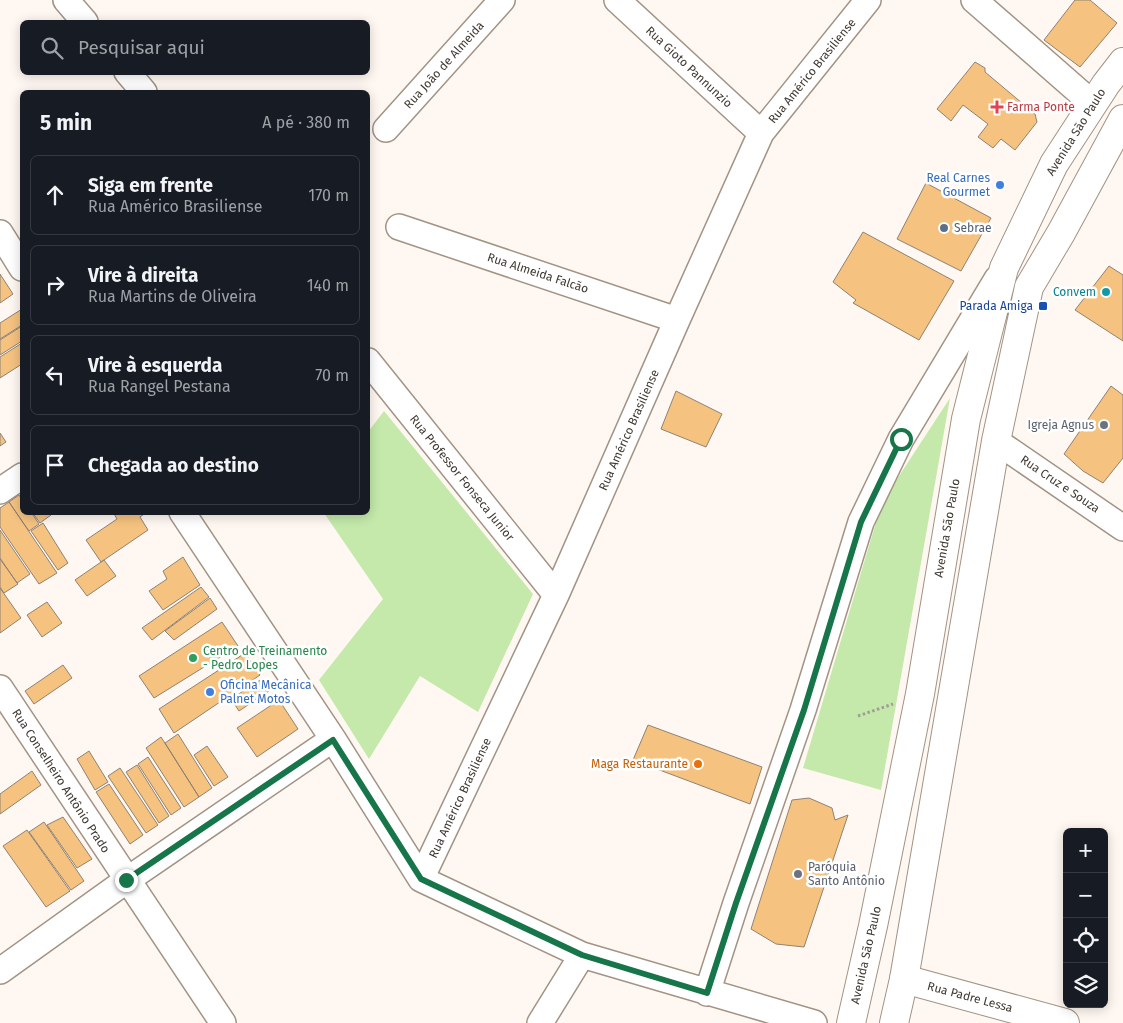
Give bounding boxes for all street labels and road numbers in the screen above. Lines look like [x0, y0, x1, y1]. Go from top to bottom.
street label: Rua Américo Brasiliense [765, 16, 859, 126]
street label: Rua João de Almeida [401, 19, 487, 111]
street label: Rua Gioto Pannunzio [643, 23, 735, 111]
street label: Avenida São Paulo [1044, 86, 1108, 178]
street label: Rua Almeida Falcão [486, 250, 590, 296]
street label: Rua Américo Brasiliense [596, 367, 662, 493]
street label: Rua Professor Fonseca Junior [407, 412, 517, 544]
street label: Rua Cruz e Souza [1018, 452, 1102, 516]
street label: Avenida São Paulo [931, 477, 963, 579]
street label: Rua Conselheiro Antônio Prado [9, 706, 113, 856]
street label: Rua Américo Brasiliense [426, 736, 494, 860]
street label: Avenida São Paulo [848, 905, 884, 1005]
street label: Rua Padre Lessa [926, 979, 1014, 1015]

